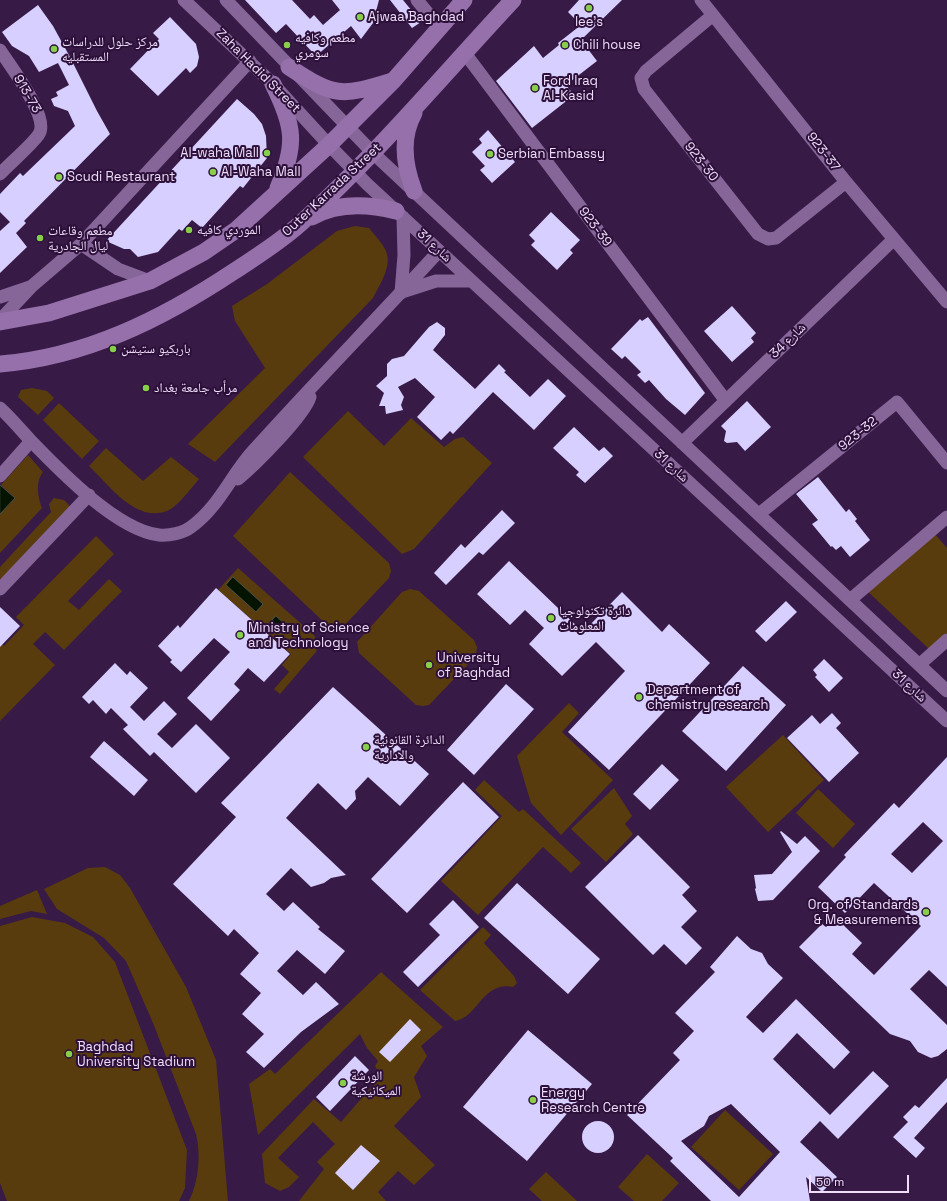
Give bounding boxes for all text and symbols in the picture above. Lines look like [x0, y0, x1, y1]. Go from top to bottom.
marker: lee's [584, 3, 594, 13]
place label: Ajwaa Baghdad [368, 9, 464, 25]
marker: Ajwaa Baghdad [355, 12, 365, 22]
place label: lee's [575, 14, 603, 30]
street label: Zaha Hadid Street [213, 26, 303, 116]
place label: مطعم وكافيه سومري [295, 30, 355, 61]
place label: مركز حلول للدراسات المستقبليه [62, 34, 158, 65]
place label: Chili house [573, 37, 641, 53]
marker: مطعم وكافيه سومري [282, 40, 292, 50]
marker: Chili house [560, 40, 570, 50]
marker: مركز حلول للدراسات المستقبليه [49, 44, 59, 54]
street label: 913-73 [10, 72, 44, 116]
place label: Ford Iraq Al-Kasid [543, 73, 598, 104]
marker: Ford Iraq Al-Kasid [530, 83, 540, 93]
street label: 923-37 [803, 130, 843, 174]
street label: 923-30 [681, 139, 721, 185]
street label: Outer Karrada Street [279, 140, 385, 240]
place label: Al-waha Mall [180, 145, 259, 161]
place label: Serbian Embassy [498, 146, 605, 162]
marker: Al-waha Mall [262, 148, 272, 158]
marker: Serbian Embassy [485, 149, 495, 159]
place label: Al-Waha Mall [221, 164, 301, 180]
marker: Al-Waha Mall [208, 167, 218, 177]
place label: Scudi Restaurant [67, 169, 175, 185]
marker: Scudi Restaurant [54, 172, 64, 182]
street label: 923-39 [575, 204, 615, 250]
place label: الموردي كافيه [197, 222, 261, 238]
place label: مطعم وقاعات ليال الجادرية [48, 223, 112, 254]
marker: الموردي كافيه [184, 225, 194, 235]
street label: شارع 31 [414, 226, 454, 266]
marker: مطعم وقاعات ليال الجادرية [35, 233, 45, 243]
street label: شارع 34 [767, 320, 809, 362]
place label: باربكيو ستيشن [121, 341, 191, 357]
marker: باربكيو ستيشن [108, 344, 118, 354]
place label: مرأب جامعة بغداد [154, 380, 237, 396]
marker: مرأب جامعة بغداد [141, 383, 151, 393]
street label: 923-32 [836, 414, 880, 454]
street label: شارع 31 [651, 446, 691, 486]
place label: دائرة تكنولوجيا المعلومات [559, 603, 630, 634]
marker: دائرة تكنولوجيا المعلومات [546, 613, 556, 623]
place label: Ministry of Science and Technology [248, 620, 369, 651]
marker: Ministry of Science and Technology [235, 630, 245, 640]
place label: University of Baghdad [437, 650, 510, 681]
marker: University of Baghdad [424, 660, 434, 670]
street label: شارع 31 [889, 666, 929, 706]
place label: Department of chemistry research [647, 682, 768, 713]
marker: Department of chemistry research [634, 692, 644, 702]
place label: الدائرة القانونية والادارية [374, 732, 445, 763]
marker: الدائرة القانونية والادارية [361, 742, 371, 752]
place label: Org. of Standards & Measurements [808, 897, 918, 928]
marker: Org. of Standards & Measurements [921, 907, 931, 917]
place label: Baghdad University Stadium [77, 1039, 195, 1070]
marker: Baghdad University Stadium [64, 1049, 74, 1059]
place label: الورشة الميكانيكية [351, 1068, 401, 1099]
marker: الورشة الميكانيكية [338, 1078, 348, 1088]
place label: Energy Research Centre [541, 1085, 645, 1116]
marker: Energy Research Centre [528, 1095, 538, 1105]
scale bar [811, 1167, 911, 1193]
text: 50 m [816, 1174, 844, 1190]

